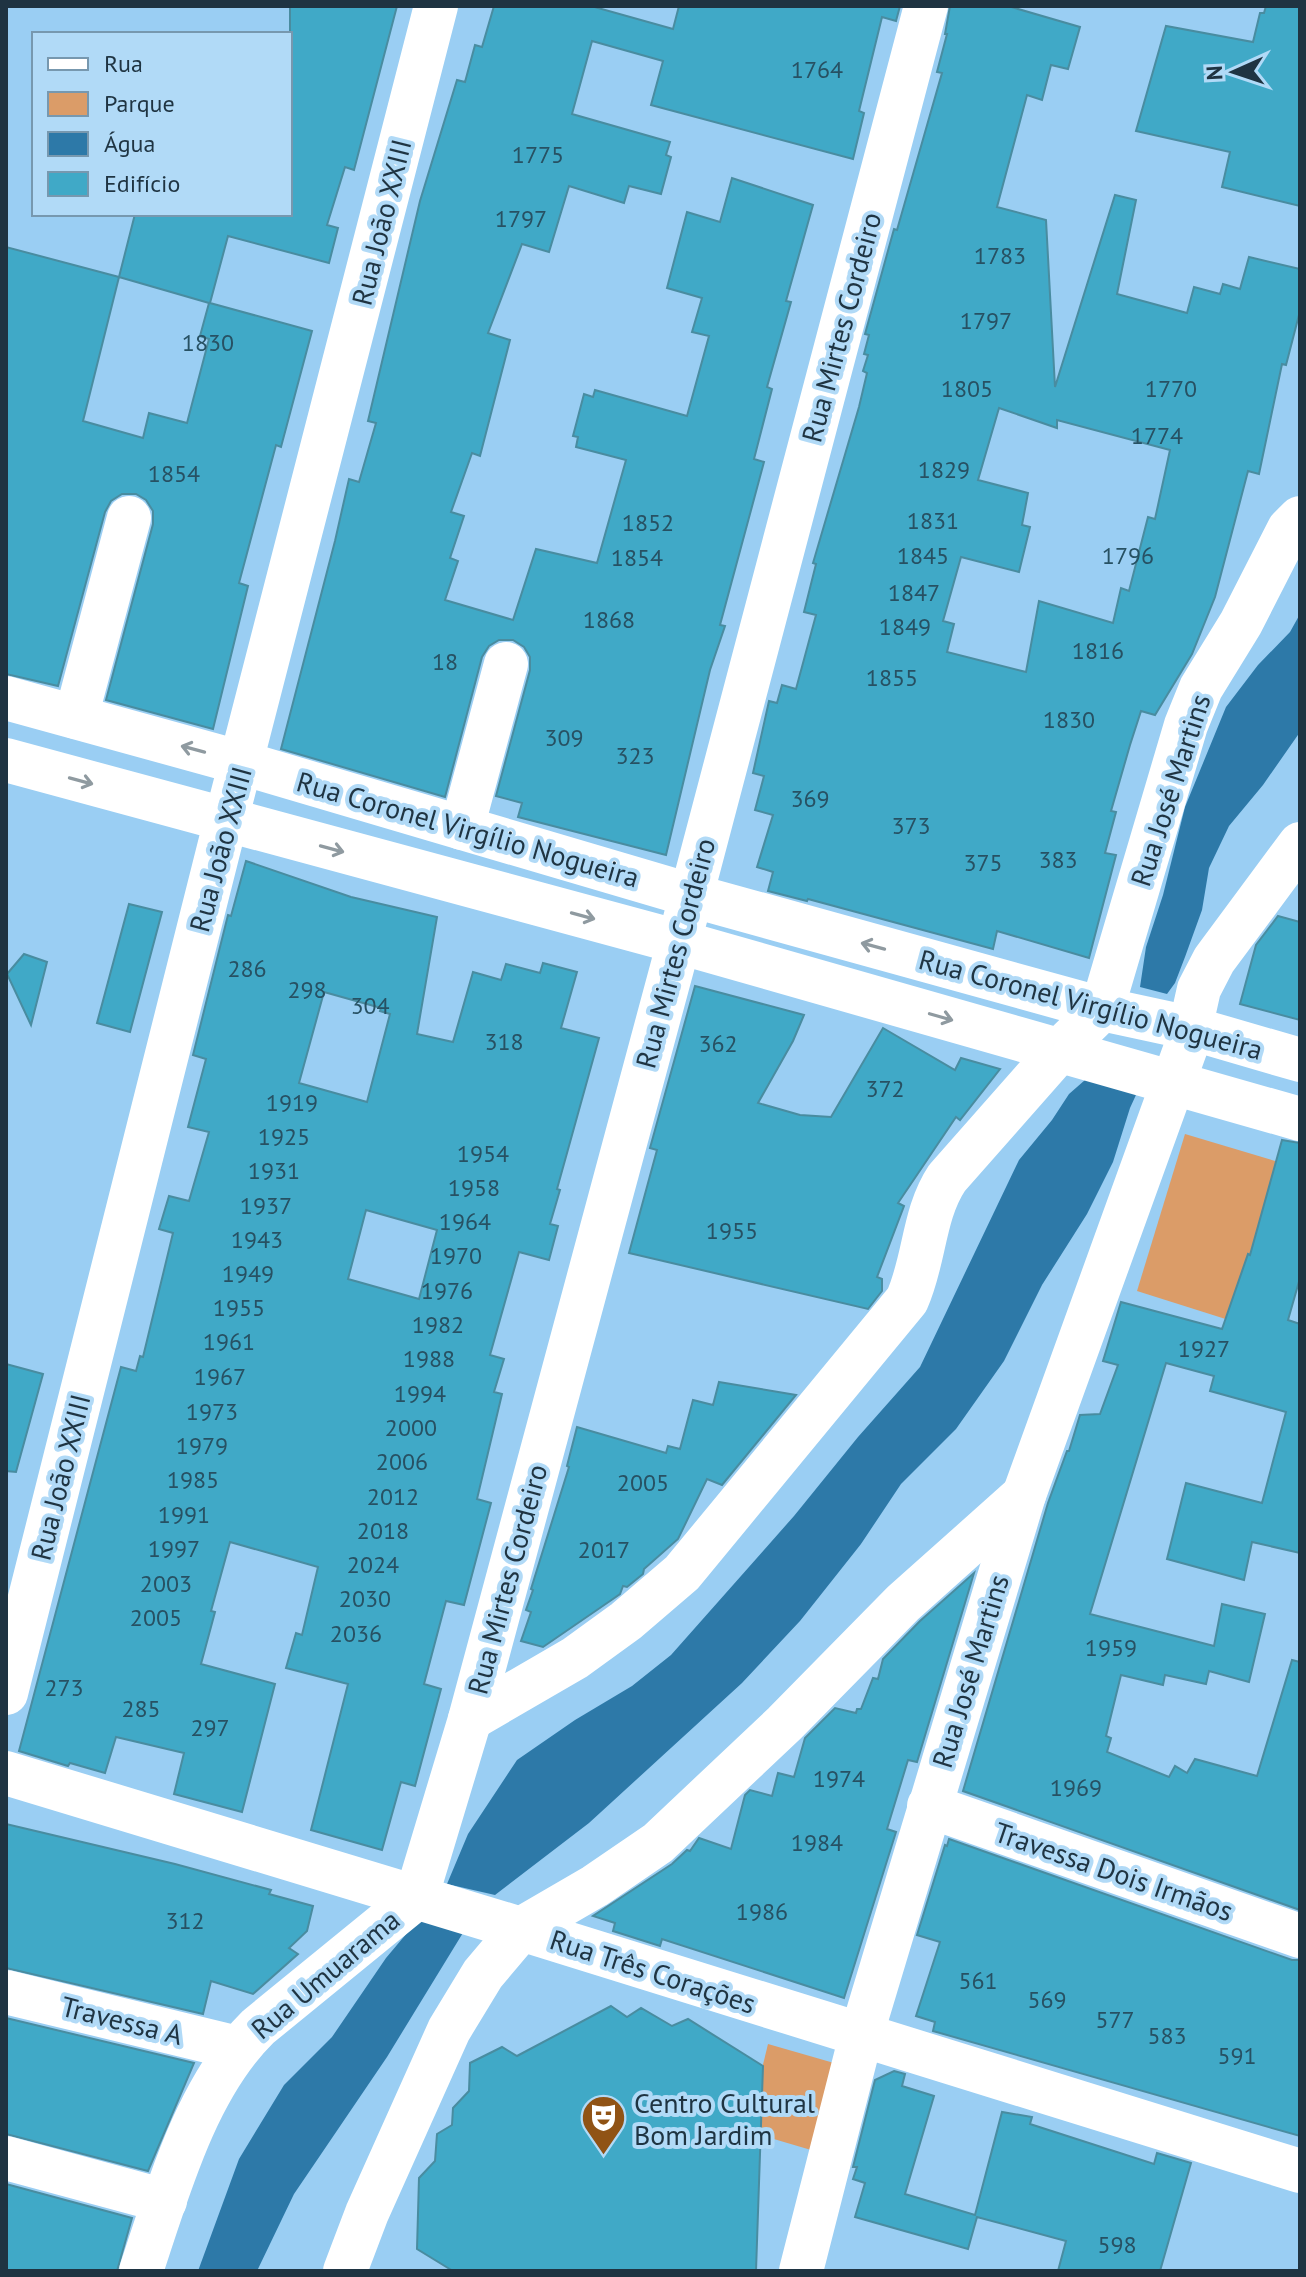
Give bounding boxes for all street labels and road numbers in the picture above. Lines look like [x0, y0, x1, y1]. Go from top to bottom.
street label: Rua João XXIII [343, 135, 419, 309]
street label: Rua Mirtes Cordeiro [793, 208, 889, 446]
street label: Rua José Martins [1122, 689, 1218, 891]
street label: Rua João XXIII [180, 762, 260, 936]
street label: Rua Coronel Virgílio Nogueira [293, 762, 643, 896]
street label: Rua Mirtes Cordeiro [627, 834, 723, 1072]
street label: Rua Coronel Virgílio Nogueira [915, 940, 1267, 1068]
street label: Rua João XXIII [22, 1390, 98, 1564]
street label: Rua Mirtes Cordeiro [459, 1460, 555, 1698]
street label: Rua José Martins [923, 1570, 1017, 1772]
street label: Travessa Dois Irmãos [990, 1813, 1238, 1929]
street label: Rua Umuarama [243, 1901, 407, 2047]
street label: Rua Três Corações [546, 1920, 760, 2022]
street label: Travessa A [57, 1987, 187, 2053]

